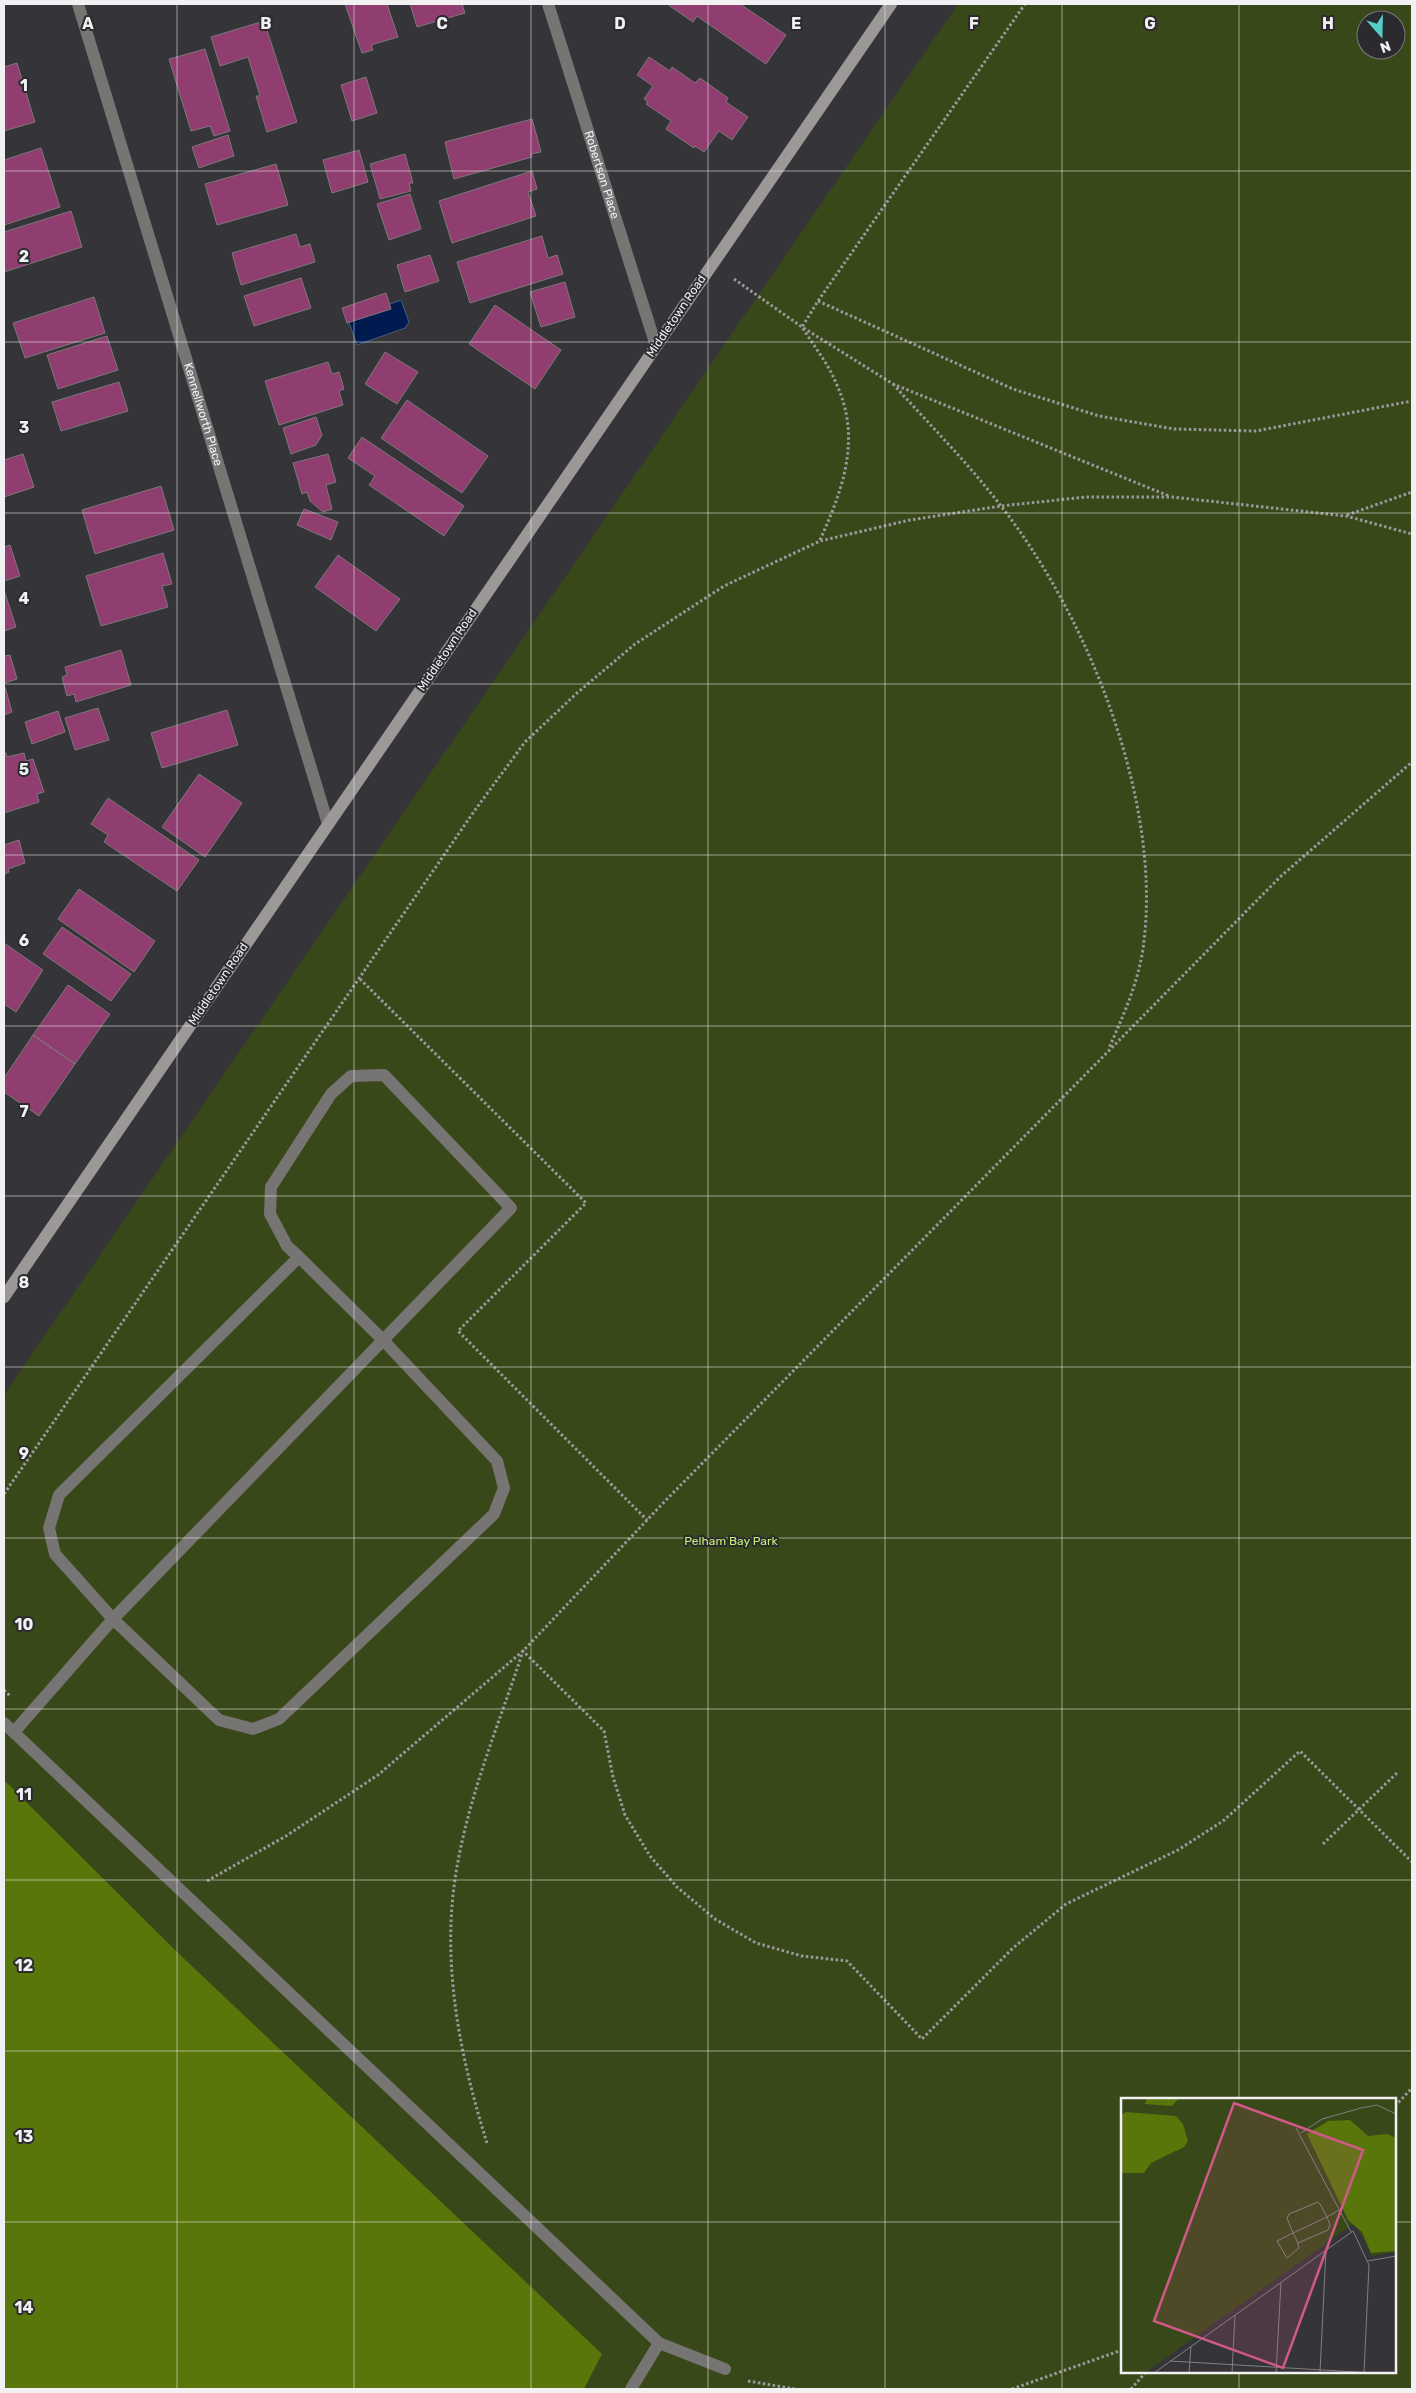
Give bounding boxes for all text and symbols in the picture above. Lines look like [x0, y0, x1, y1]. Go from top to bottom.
north arrow [1356, 10, 1406, 60]
text: A [82, 14, 94, 33]
text: B [260, 14, 272, 33]
text: C [436, 14, 448, 33]
text: D [614, 14, 626, 33]
text: E [791, 14, 801, 33]
text: F [969, 14, 979, 33]
text: G [1144, 14, 1156, 33]
text: H [1322, 14, 1334, 33]
text: N [1378, 37, 1393, 56]
text: 1 [20, 76, 28, 95]
street label: Robertson Place [581, 129, 622, 221]
text: 2 [19, 247, 29, 266]
street label: Middletown Road [643, 272, 709, 360]
street label: Kennellworth Place [181, 361, 226, 468]
text: 3 [19, 418, 29, 437]
text: 4 [19, 589, 30, 608]
street label: Middletown Road [414, 606, 480, 694]
text: 5 [19, 760, 29, 779]
text: 6 [19, 931, 29, 950]
street label: Middletown Road [185, 940, 251, 1028]
text: 7 [19, 1102, 29, 1121]
text: 8 [19, 1273, 30, 1292]
text: 9 [19, 1444, 29, 1463]
park label: Pelham Bay Park [684, 1534, 779, 1548]
text: 10 [15, 1615, 34, 1634]
text: 11 [16, 1785, 32, 1804]
text: 12 [15, 1956, 33, 1975]
inset map [1121, 2098, 1396, 2373]
text: 13 [15, 2127, 33, 2146]
text: 14 [15, 2298, 34, 2317]

